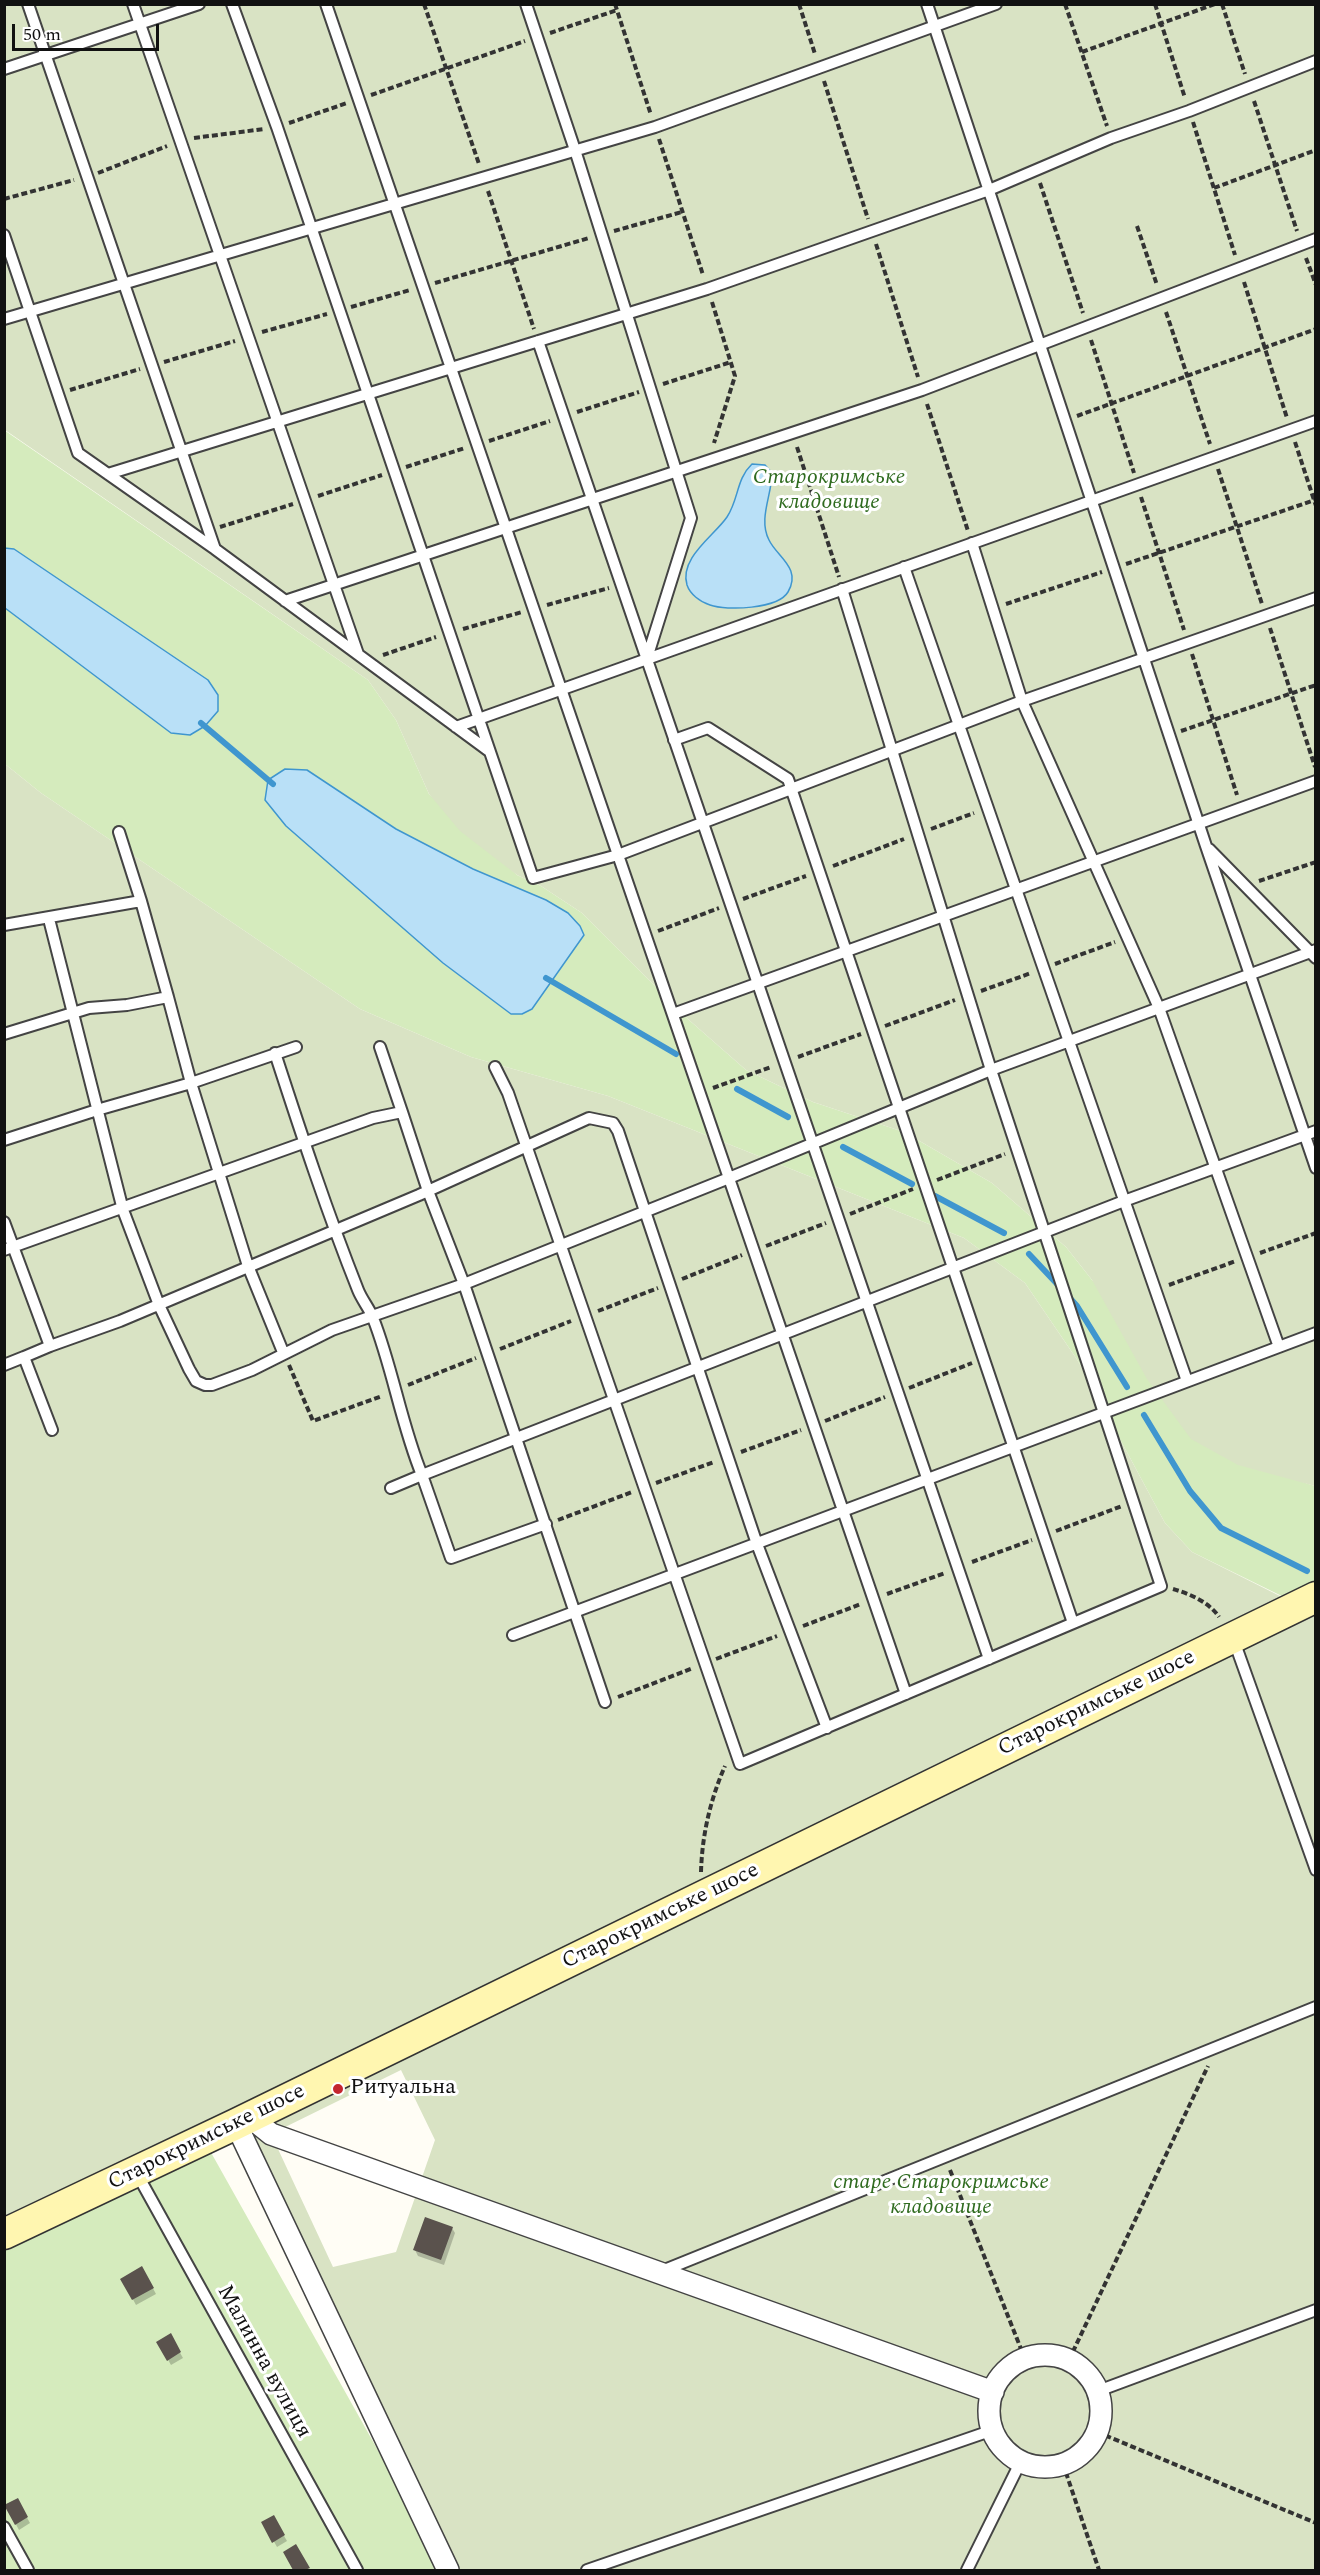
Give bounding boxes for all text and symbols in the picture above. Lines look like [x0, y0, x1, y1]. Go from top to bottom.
scale bar [15, 12, 162, 50]
text: 50 m [23, 21, 61, 48]
park label: Старокримське кладовище [753, 466, 905, 518]
street label: Старокримське шосе [994, 1645, 1200, 1763]
street label: Старокримське шосе [558, 1858, 764, 1976]
place label: Ритуальна [350, 2076, 456, 2102]
street label: Старокримське шосе [104, 2079, 310, 2197]
marker: Ритуальна [331, 2082, 345, 2096]
park label: старе Старокримське кладовище [833, 2171, 1049, 2222]
street label: Малинна вулиця [210, 2281, 316, 2443]

